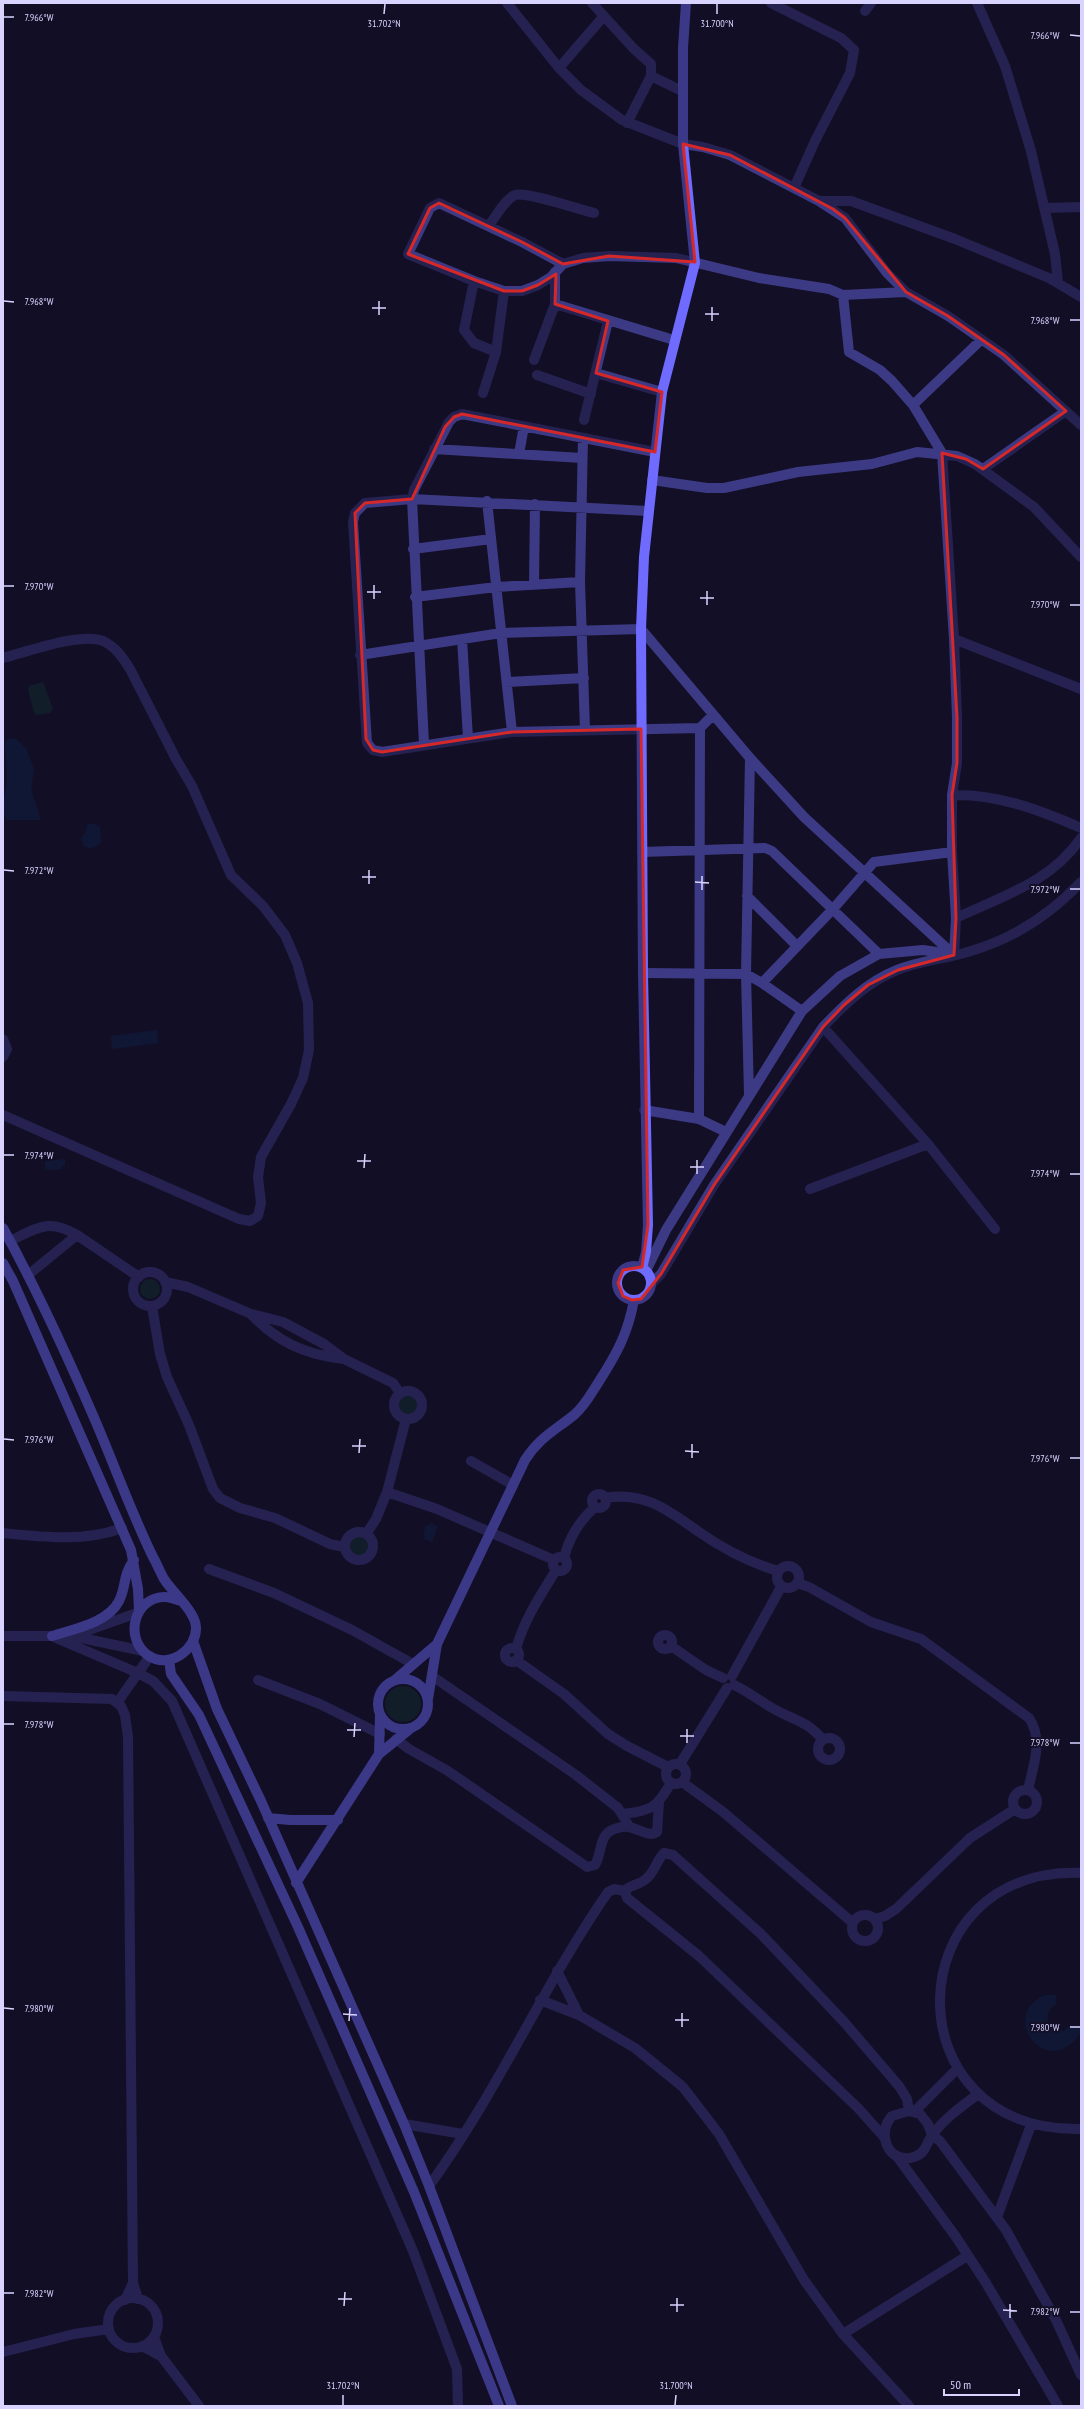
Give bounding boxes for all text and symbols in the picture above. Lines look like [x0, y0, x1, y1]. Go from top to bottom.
text: 7.966°W [24, 11, 54, 24]
text: 31.702°N [367, 17, 401, 30]
text: 31.700°N [700, 17, 734, 30]
text: 7.966°W [1030, 29, 1060, 42]
text: 7.968°W [24, 295, 54, 308]
text: 7.968°W [1030, 314, 1060, 327]
text: 7.970°W [24, 580, 54, 593]
text: 7.970°W [1030, 598, 1060, 611]
text: 7.972°W [24, 864, 54, 877]
text: 7.972°W [1030, 883, 1060, 896]
text: 7.974°W [24, 1149, 54, 1162]
text: 7.974°W [1030, 1167, 1060, 1180]
text: 7.976°W [24, 1433, 54, 1446]
text: 7.976°W [1030, 1452, 1060, 1465]
text: 7.978°W [24, 1718, 54, 1731]
text: 7.978°W [1030, 1736, 1060, 1749]
text: 7.980°W [24, 2002, 54, 2015]
text: 7.980°W [1030, 2021, 1060, 2034]
text: 7.982°W [24, 2287, 54, 2300]
text: 7.982°W [1030, 2305, 1060, 2318]
scale bar [944, 2371, 1019, 2397]
text: 50 m [950, 2377, 971, 2392]
text: 31.702°N [326, 2379, 360, 2392]
text: 31.700°N [659, 2379, 693, 2392]

